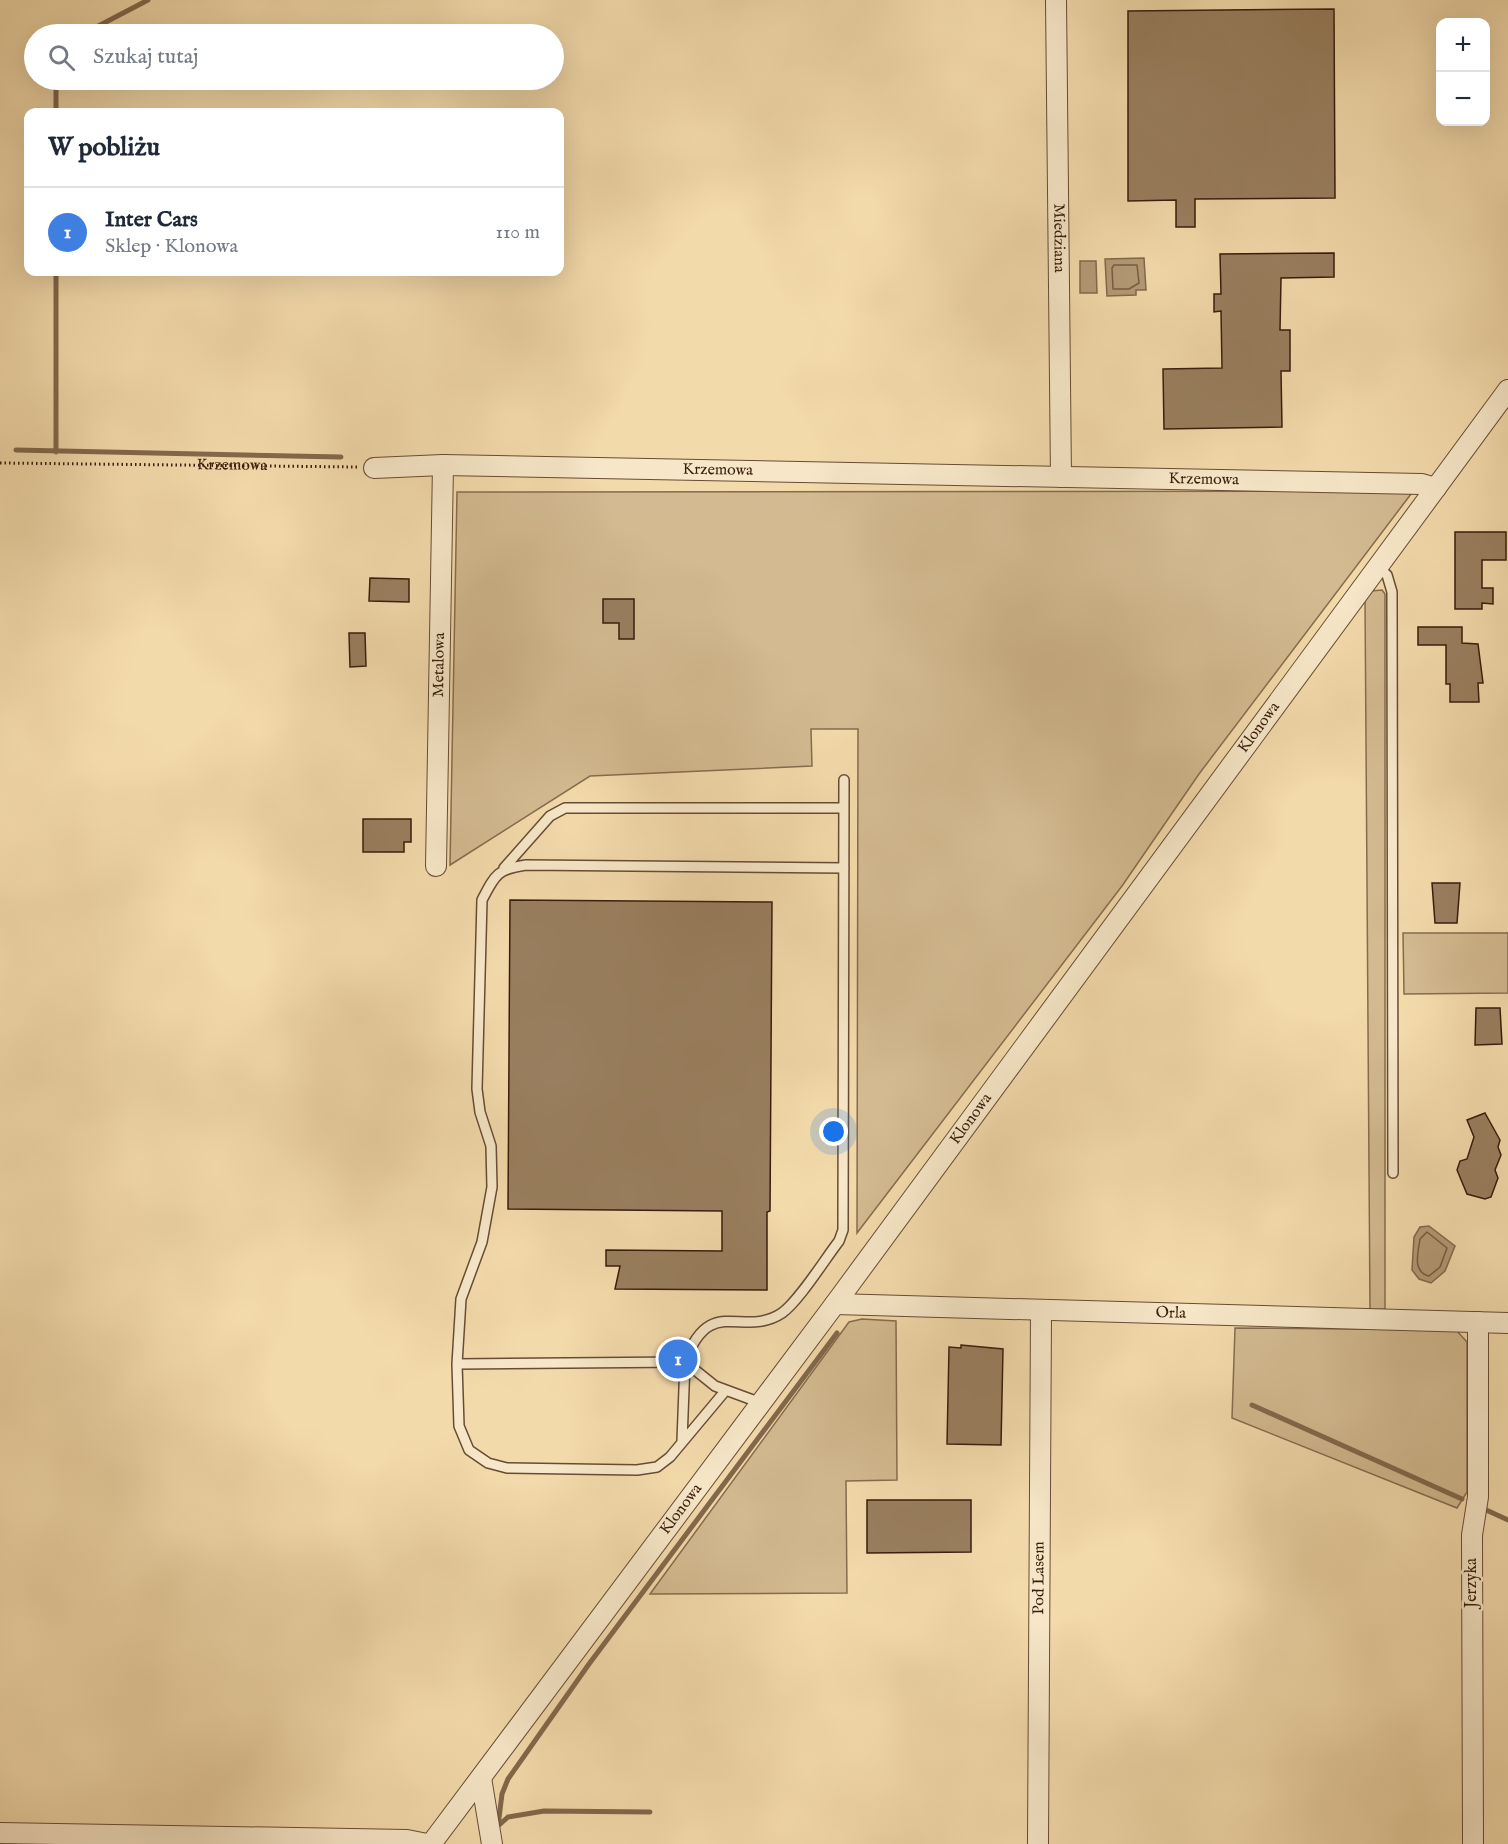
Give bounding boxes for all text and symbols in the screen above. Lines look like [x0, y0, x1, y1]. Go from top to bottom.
map controls [1436, 18, 1490, 126]
button: + [1436, 18, 1490, 72]
search box [24, 24, 564, 90]
icon: search [45, 41, 78, 74]
text: Szukaj tutaj [93, 43, 198, 71]
button: − [1436, 72, 1490, 126]
text: W pobliżu [48, 131, 160, 164]
street label: Miedziana [1048, 203, 1069, 273]
text: Inter Cars [105, 206, 198, 234]
text: 1 [64, 220, 71, 245]
text: 110 m [496, 220, 540, 245]
text: Sklep · Klonowa [105, 234, 238, 259]
street label: Krzemowa [197, 455, 267, 476]
street label: Krzemowa [683, 460, 753, 481]
street label: Krzemowa [1168, 469, 1239, 490]
street label: Metalowa [429, 632, 450, 698]
street label: Klonowa [1234, 698, 1285, 757]
street label: Klonowa [946, 1089, 997, 1149]
your location [819, 1117, 848, 1146]
street label: Orla [1155, 1303, 1186, 1324]
pin: 1 [658, 1336, 698, 1382]
street label: Klonowa [656, 1480, 707, 1539]
street label: Pod Lasem [1029, 1541, 1050, 1615]
street label: Jerzyka [1462, 1558, 1482, 1610]

